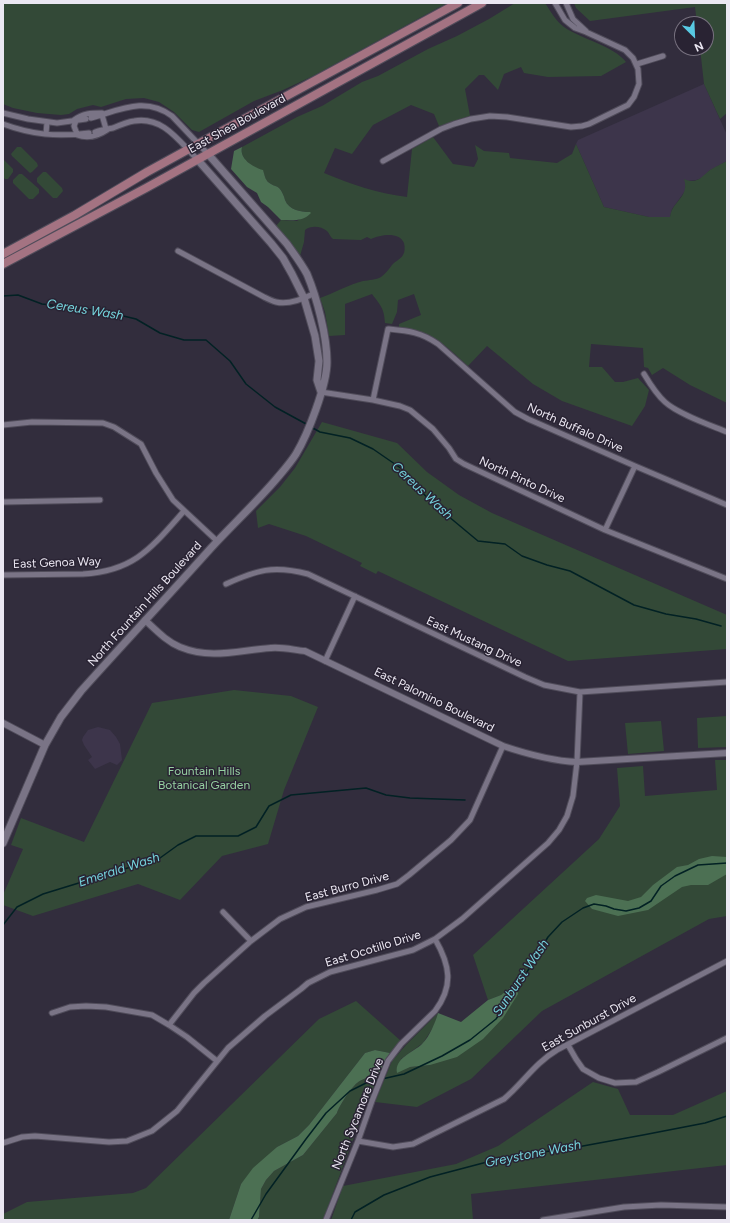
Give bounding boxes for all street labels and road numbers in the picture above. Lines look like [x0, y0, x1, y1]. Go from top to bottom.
street label: East Shea Boulevard [186, 91, 288, 157]
street label: North Buffalo Drive [525, 400, 625, 456]
street label: North Pinto Drive [477, 454, 567, 506]
street label: North Fountain Hills Boulevard [85, 538, 205, 670]
street label: East Genoa Way [13, 554, 101, 572]
street label: East Mustang Drive [424, 614, 524, 670]
street label: East Palomino Boulevard [372, 665, 496, 735]
street label: East Burro Drive [304, 869, 390, 905]
street label: East Ocotillo Drive [323, 928, 423, 970]
street label: East Sunburst Drive [539, 991, 639, 1055]
street label: North Sycamore Drive [329, 1056, 387, 1172]

